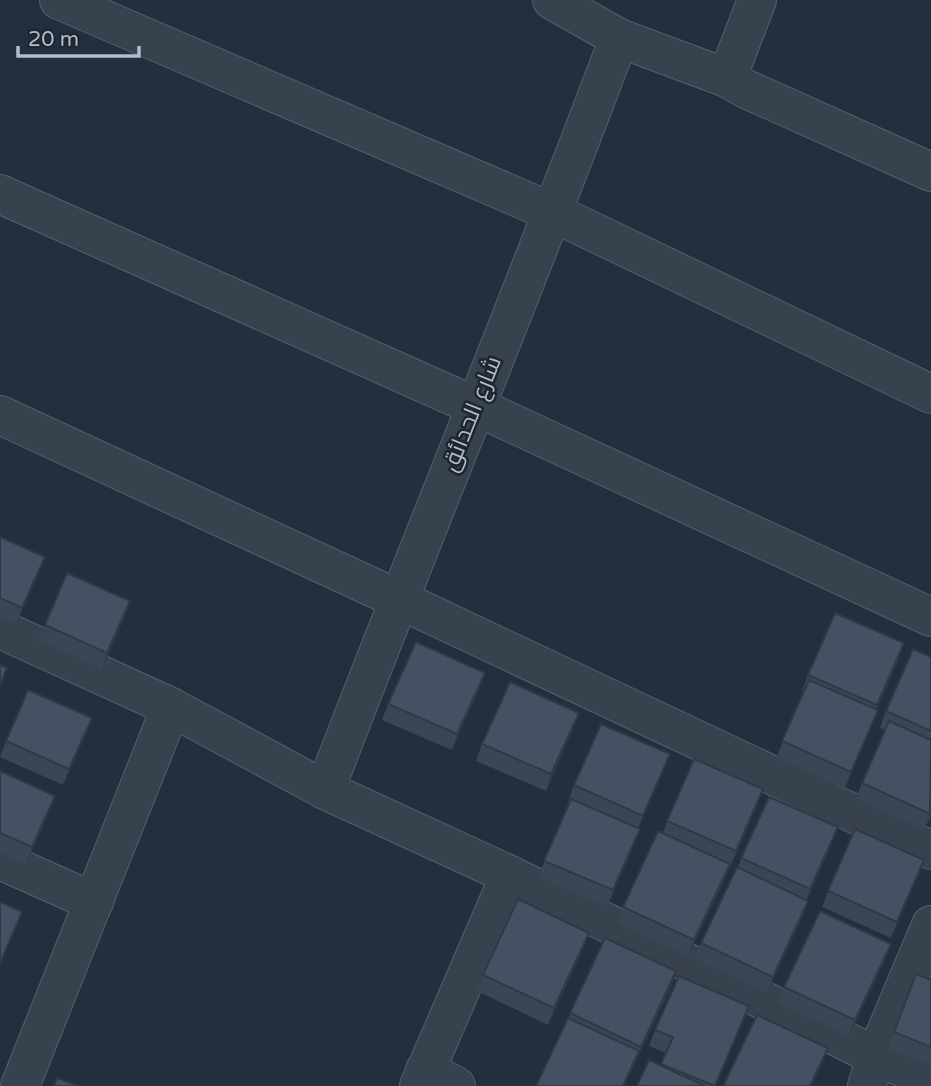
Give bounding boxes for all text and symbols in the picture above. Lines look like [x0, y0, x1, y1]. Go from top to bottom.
scale bar [18, 14, 138, 58]
text: 20 m [28, 27, 79, 52]
street label: شارع الحدائق [436, 352, 509, 476]

